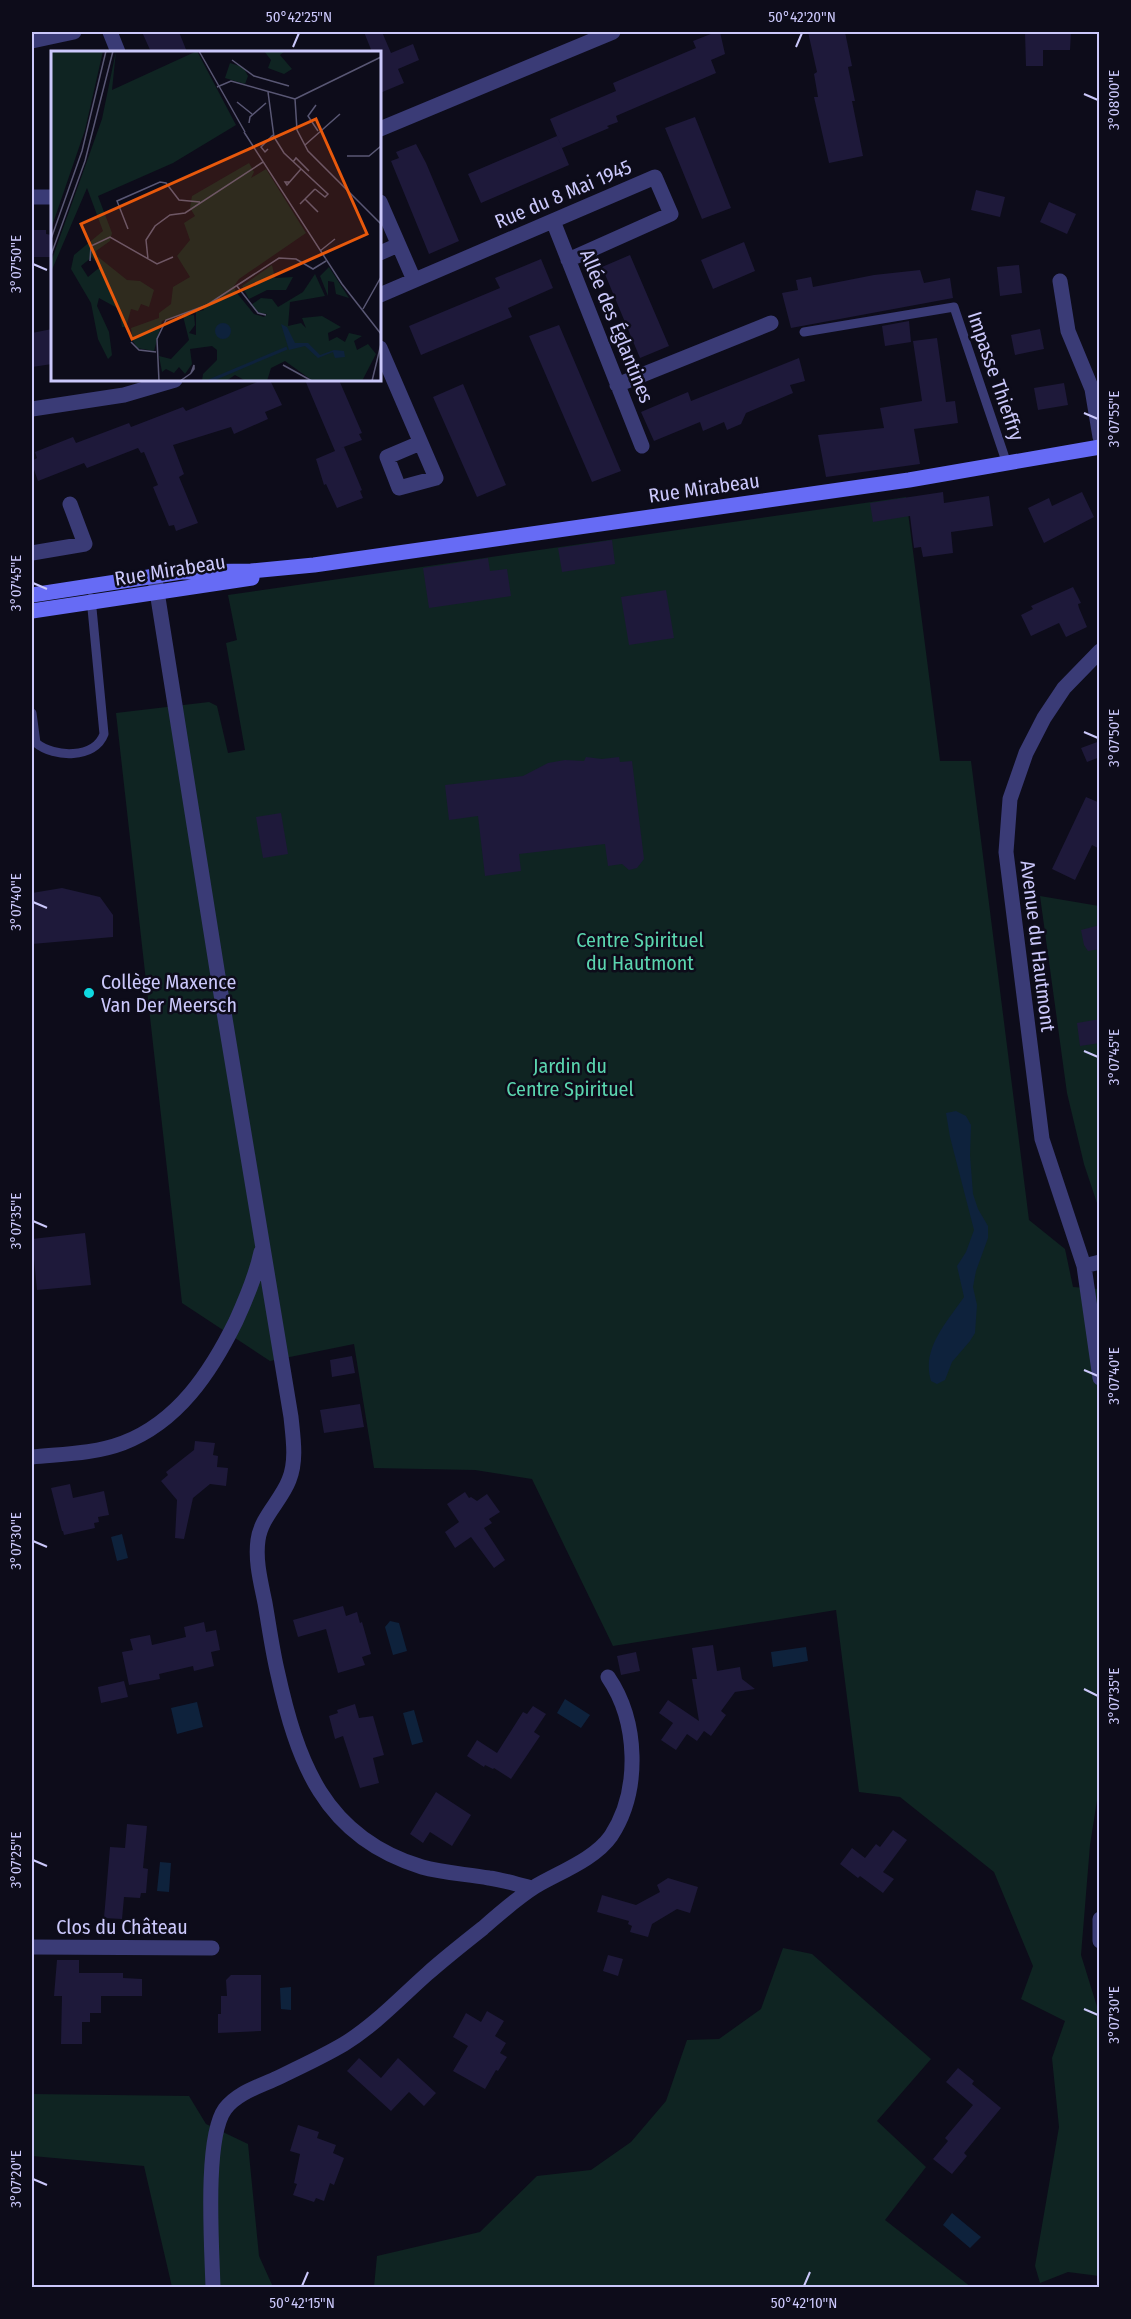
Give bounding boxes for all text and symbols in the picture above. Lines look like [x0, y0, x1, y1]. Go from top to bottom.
text: 50°42'25"N [266, 8, 332, 26]
text: 50°42'20"N [768, 8, 836, 26]
inset map [51, 51, 381, 381]
text: 3°08'00"E [1105, 70, 1123, 130]
street label: Rue du 8 Mai 1945 [491, 154, 635, 234]
text: 3°07'50"E [7, 235, 25, 293]
street label: Allée des Églantines [575, 246, 659, 406]
street label: Impasse Thieffry [963, 308, 1029, 444]
text: 3°07'55"E [1105, 391, 1123, 447]
street label: Rue Mirabeau [647, 468, 761, 508]
street label: Rue Mirabeau [113, 549, 227, 591]
text: 3°07'45"E [7, 555, 25, 611]
text: 3°07'50"E [1105, 709, 1123, 767]
street label: Avenue du Hautmont [1016, 859, 1060, 1034]
text: 3°07'40"E [7, 873, 25, 931]
park label: Centre Spirituel du Hautmont [576, 928, 704, 975]
place label: Collège Maxence Van Der Meersch [101, 970, 237, 1017]
marker: Collège Maxence Van Der Meersch [82, 986, 96, 1000]
text: 3°07'45"E [1105, 1029, 1123, 1085]
park label: Jardin du Centre Spirituel [506, 1054, 634, 1101]
text: 3°07'35"E [7, 1193, 25, 1249]
text: 3°07'40"E [1105, 1347, 1123, 1405]
text: 3°07'30"E [7, 1512, 25, 1570]
text: 3°07'35"E [1105, 1668, 1123, 1724]
text: 3°07'25"E [7, 1832, 25, 1888]
street label: Clos du Château [56, 1915, 188, 1939]
text: 3°07'30"E [1105, 1986, 1123, 2044]
text: 3°07'20"E [7, 2150, 25, 2208]
text: 50°42'15"N [269, 2294, 335, 2312]
text: 50°42'10"N [771, 2294, 837, 2312]

